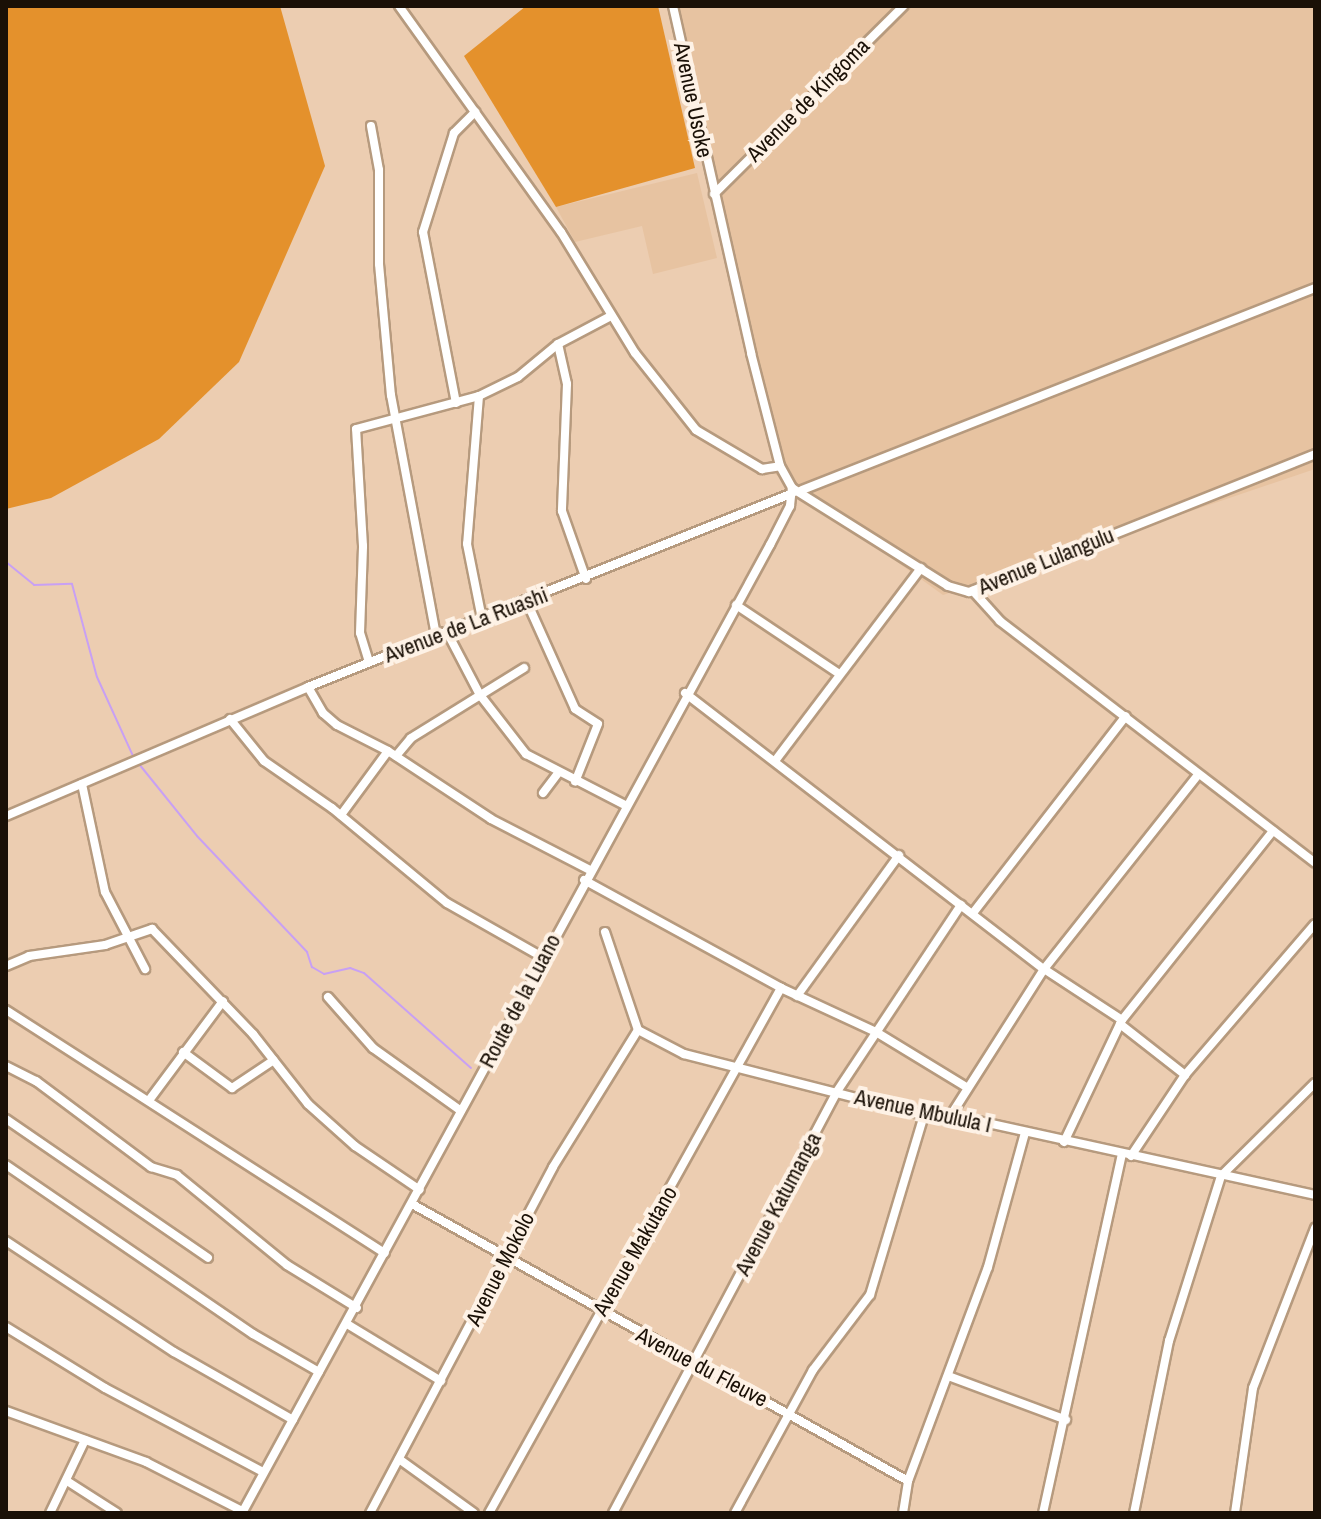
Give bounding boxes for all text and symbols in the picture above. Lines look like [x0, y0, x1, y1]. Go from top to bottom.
street label: Avenue de Kingoma [741, 33, 875, 167]
street label: Avenue Usoke [668, 40, 718, 160]
street label: Avenue Lulangulu [974, 522, 1118, 600]
street label: Avenue de La Ruashi [380, 582, 552, 668]
street label: Route de la Luano [474, 930, 566, 1072]
street label: Avenue Mbulula I [852, 1084, 994, 1138]
street label: Avenue Katumanga [729, 1128, 827, 1280]
street label: Avenue Makutano [587, 1182, 683, 1320]
street label: Avenue Mokolo [460, 1208, 540, 1330]
street label: Avenue du Fleuve [632, 1321, 772, 1413]

